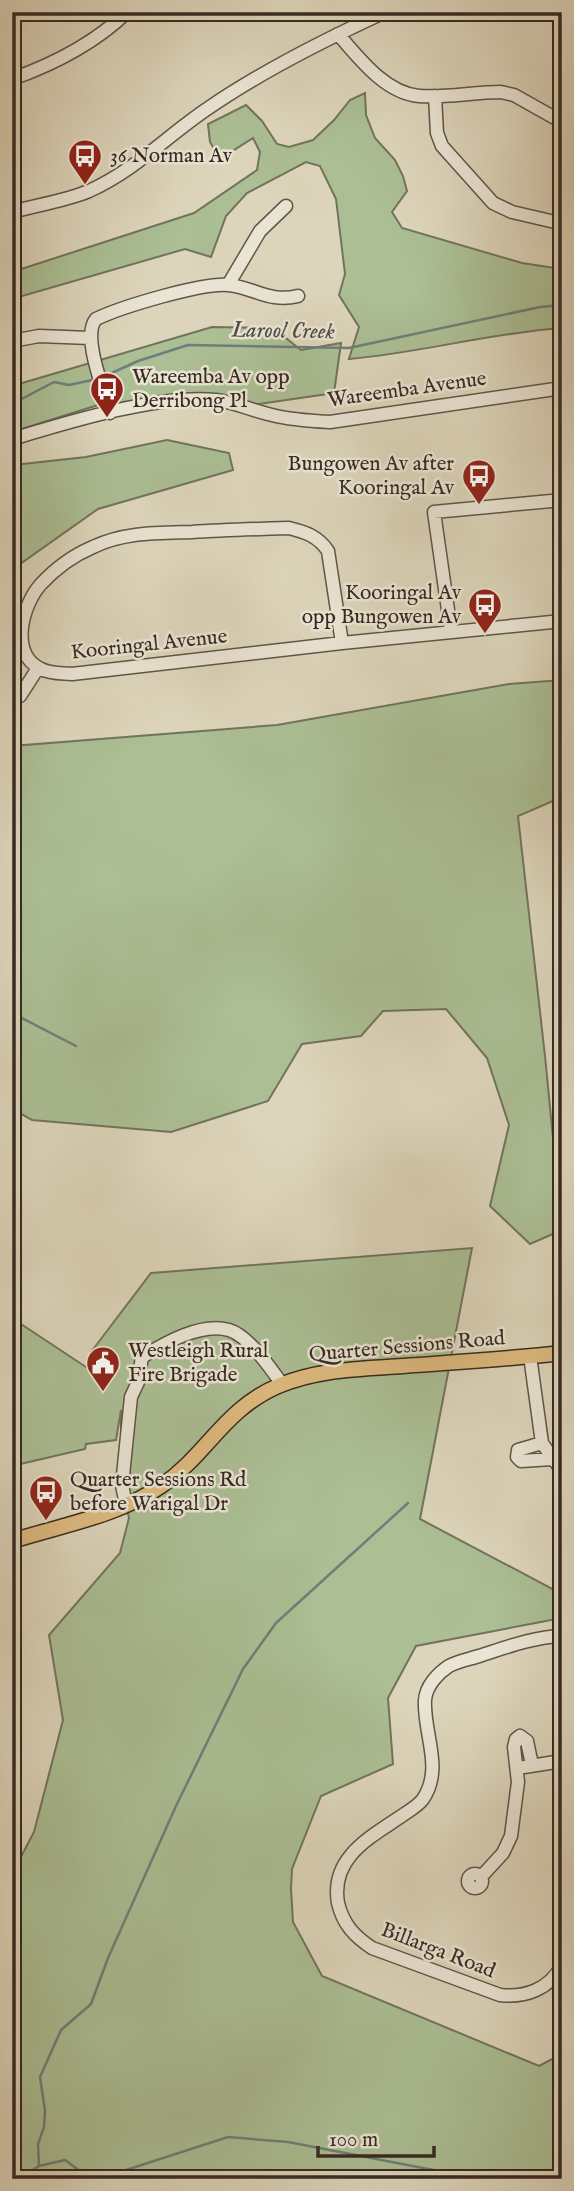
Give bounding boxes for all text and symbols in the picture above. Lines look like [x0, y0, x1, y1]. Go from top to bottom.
bus stop icon: 36 Norman Av [66, 137, 104, 186]
place label: 36 Norman Av [110, 143, 233, 170]
water label: Larool Creek [230, 316, 335, 346]
place label: Wareemba Av opp Derribong Pl [132, 364, 290, 415]
street label: Wareemba Avenue [326, 365, 488, 415]
bus stop icon: Wareemba Av opp Derribong Pl [88, 370, 126, 419]
place label: Bungowen Av after Kooringal Av [288, 451, 455, 502]
bus stop icon: Bungowen Av after Kooringal Av [460, 457, 498, 506]
place label: Kooringal Av opp Bungowen Av [302, 580, 462, 631]
bus stop icon: Kooringal Av opp Bungowen Av [466, 586, 504, 635]
street label: Kooringal Avenue [69, 623, 229, 667]
street label: Quarter Sessions Road [308, 1325, 507, 1369]
place label: Westleigh Rural Fire Brigade [128, 1338, 269, 1389]
public building icon: Westleigh Rural Fire Brigade [84, 1344, 122, 1393]
place label: Quarter Sessions Rd before Warigal Dr [70, 1467, 247, 1518]
bus stop icon: Quarter Sessions Rd before Warigal Dr [27, 1473, 65, 1522]
street label: Billarga Road [377, 1917, 500, 1985]
scale bar [318, 2114, 434, 2158]
text: 100 m [329, 2127, 378, 2154]

